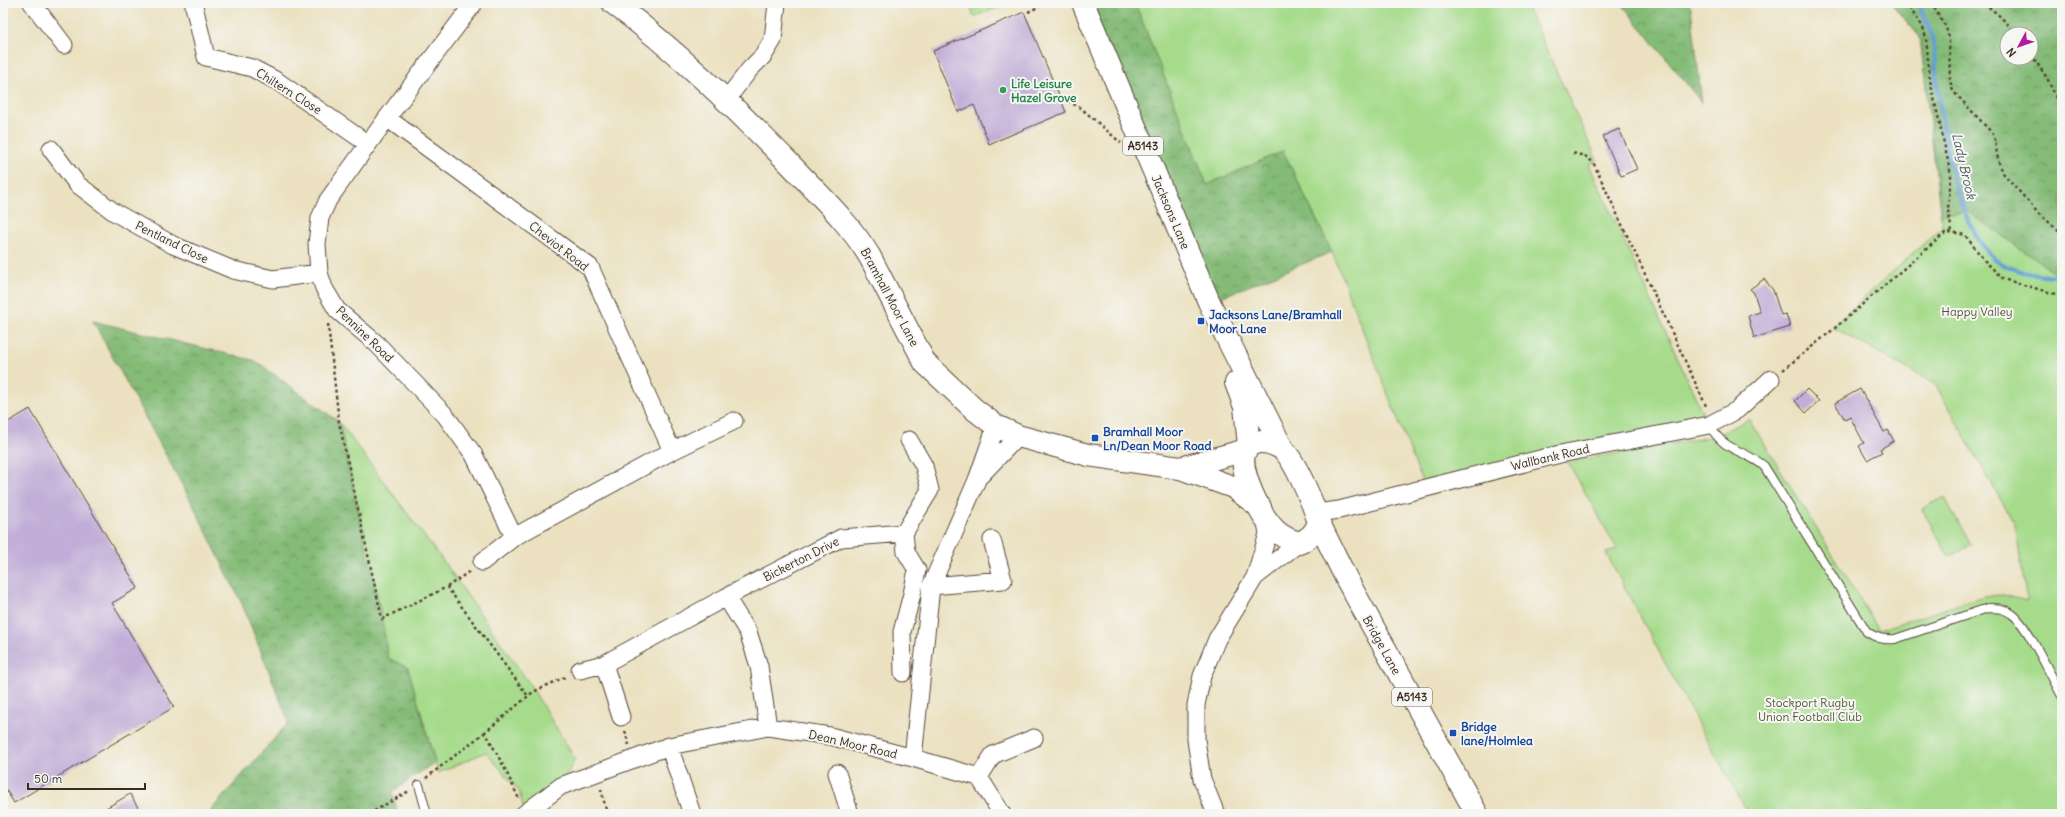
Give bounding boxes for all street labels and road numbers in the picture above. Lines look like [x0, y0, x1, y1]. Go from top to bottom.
street label: Chiltern Close [253, 65, 325, 117]
road number: A5143 [1123, 137, 1163, 155]
street label: Jacksons Lane [1149, 173, 1193, 251]
street label: Pentland Close [133, 218, 211, 266]
street label: Cheviot Road [526, 218, 592, 274]
street label: Bramhall Moor Lane [858, 245, 922, 349]
street label: Pennine Road [333, 303, 397, 365]
street label: Wallbank Road [1509, 441, 1591, 473]
street label: Bickerton Drive [761, 533, 841, 585]
street label: Bridge Lane [1360, 613, 1404, 677]
road number: A5143 [1392, 688, 1432, 706]
street label: Dean Moor Road [807, 726, 899, 762]

